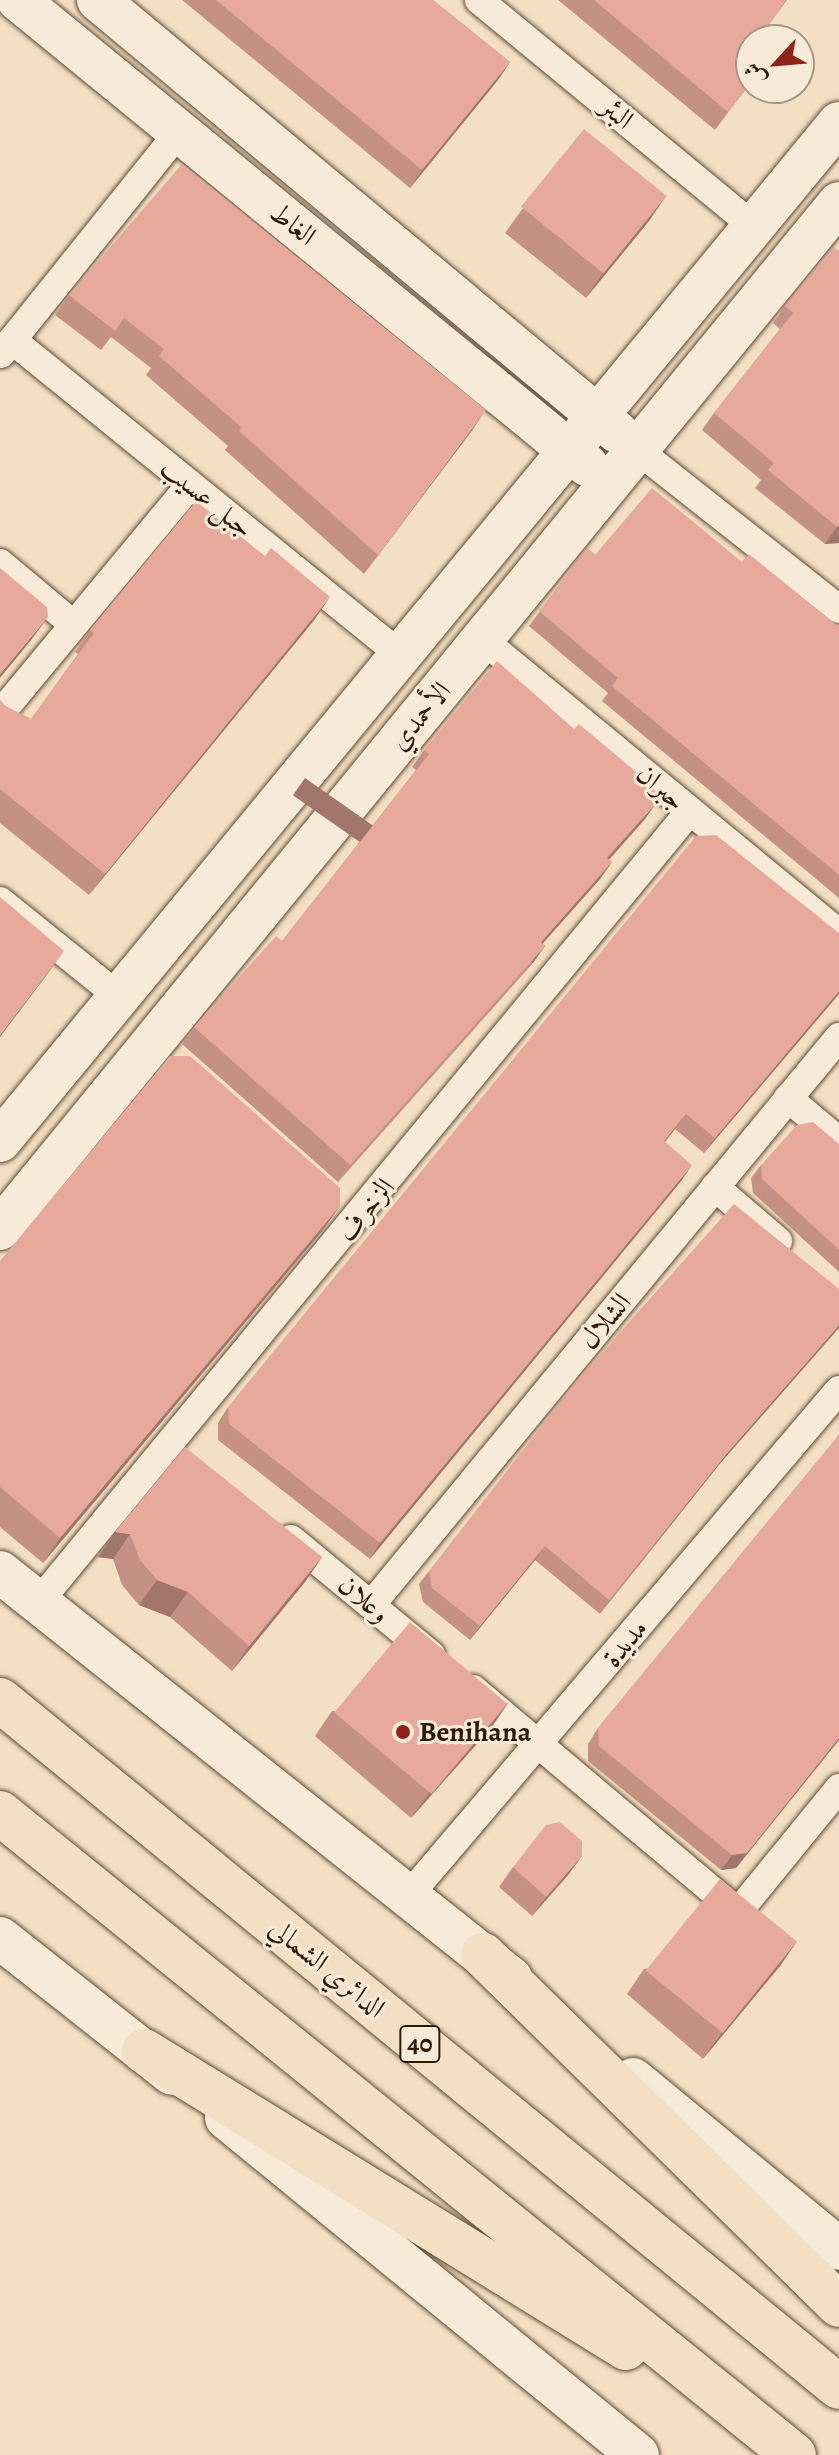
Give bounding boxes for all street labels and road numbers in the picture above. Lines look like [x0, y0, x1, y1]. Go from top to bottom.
street label: البئر [593, 89, 641, 137]
street label: الغاط [263, 195, 323, 253]
street label: جبل عسيب [154, 450, 260, 546]
street label: الأحمدي [382, 675, 458, 757]
street label: جبران [629, 757, 693, 817]
street label: الزخرف [330, 1171, 402, 1249]
street label: الشلال [572, 1286, 638, 1356]
street label: وعلان [331, 1568, 397, 1630]
street label: مديدة [595, 1612, 655, 1674]
street label: الدائري الشمالي [262, 1911, 392, 2025]
road number: 40 [398, 2022, 442, 2066]

